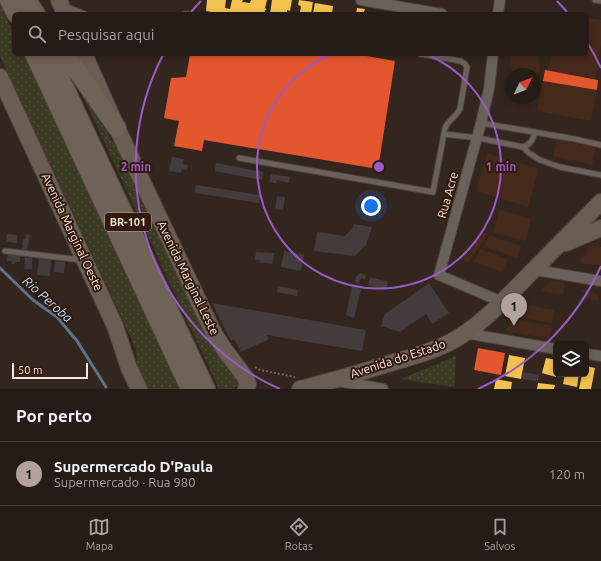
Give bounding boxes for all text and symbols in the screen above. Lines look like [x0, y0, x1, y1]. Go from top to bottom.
search box [12, 12, 589, 56]
icon: search [26, 23, 48, 45]
text: Pesquisar aqui [58, 26, 154, 43]
north arrow [505, 68, 541, 104]
text: 2 min [121, 160, 151, 173]
centre of rings [372, 160, 386, 174]
text: 1 min [486, 160, 516, 173]
street label: Rua Acre [435, 170, 460, 220]
street label: Avenida Marginal Oeste [39, 171, 105, 293]
your location [361, 196, 381, 216]
road number: BR-101 [105, 213, 151, 231]
street label: Avenida Marginal Leste [155, 219, 222, 337]
water label: Rio Peroba [20, 273, 76, 325]
pin: 1 [501, 293, 527, 326]
street label: Avenida do Estado [349, 337, 447, 380]
map controls [553, 341, 589, 377]
button: layers [553, 341, 589, 377]
scale bar [12, 361, 88, 380]
text: 50 m [18, 364, 42, 376]
text: Por perto [16, 406, 92, 425]
text: Supermercado D'Paula [54, 458, 213, 475]
text: 1 [25, 467, 33, 481]
text: 120 m [549, 467, 585, 481]
text: Supermercado · Rua 980 [54, 475, 195, 489]
tab: Mapa [86, 516, 113, 552]
tab: Rotas [285, 516, 313, 552]
tab: Salvos [484, 516, 515, 552]

